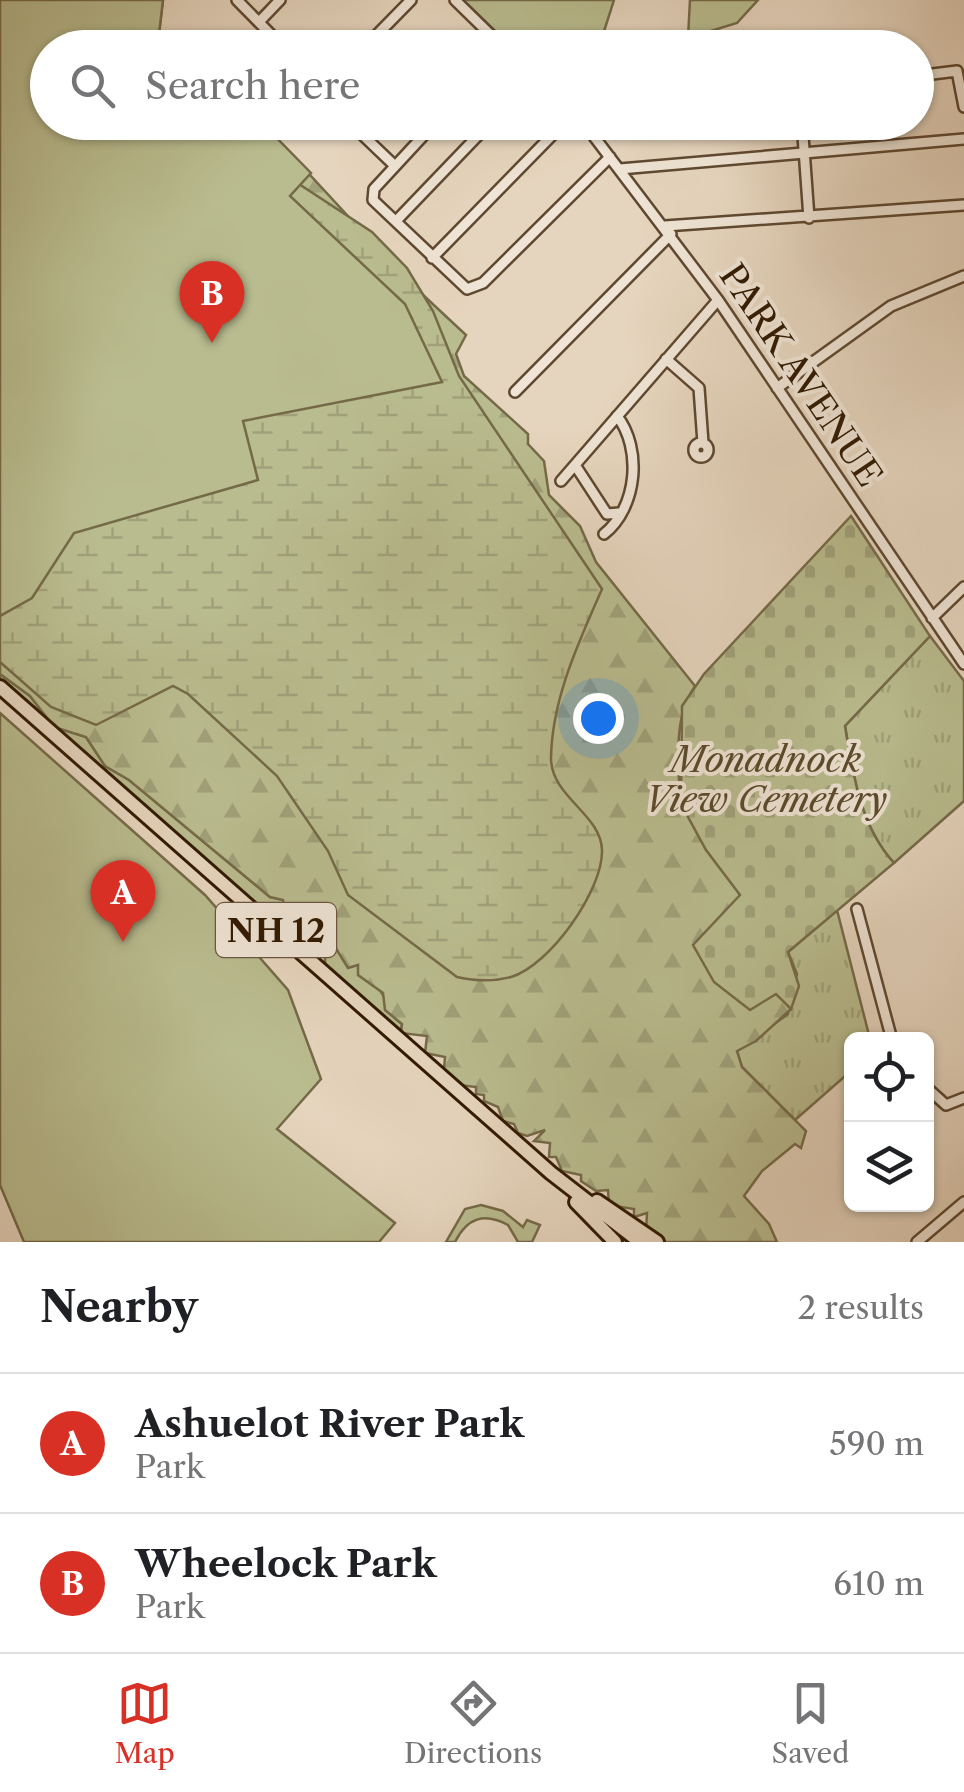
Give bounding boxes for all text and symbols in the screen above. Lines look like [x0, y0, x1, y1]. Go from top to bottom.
search box [30, 30, 934, 140]
icon: search [65, 58, 120, 113]
text: Search here [145, 62, 360, 109]
street label: PARK AVENUE [711, 255, 891, 495]
pin: B [180, 260, 244, 343]
your location [573, 693, 624, 744]
park label: Monadnock View Cemetery [645, 738, 887, 821]
pin: A [90, 860, 156, 942]
road number: NH 12 [216, 903, 336, 957]
map controls [844, 1032, 934, 1212]
button: locate [844, 1032, 934, 1122]
button: layers [844, 1122, 934, 1212]
text: Nearby [40, 1281, 198, 1333]
text: 2 results [798, 1288, 924, 1327]
text: Ashuelot River Park [135, 1400, 524, 1447]
text: A [60, 1424, 85, 1463]
text: 590 m [829, 1424, 924, 1463]
text: Park [135, 1447, 205, 1486]
text: Wheelock Park [135, 1540, 437, 1587]
text: B [61, 1564, 84, 1603]
text: 610 m [833, 1564, 924, 1603]
text: Park [135, 1587, 205, 1626]
tab: Map [115, 1676, 175, 1770]
tab: Directions [404, 1676, 542, 1770]
tab: Saved [772, 1676, 849, 1770]

